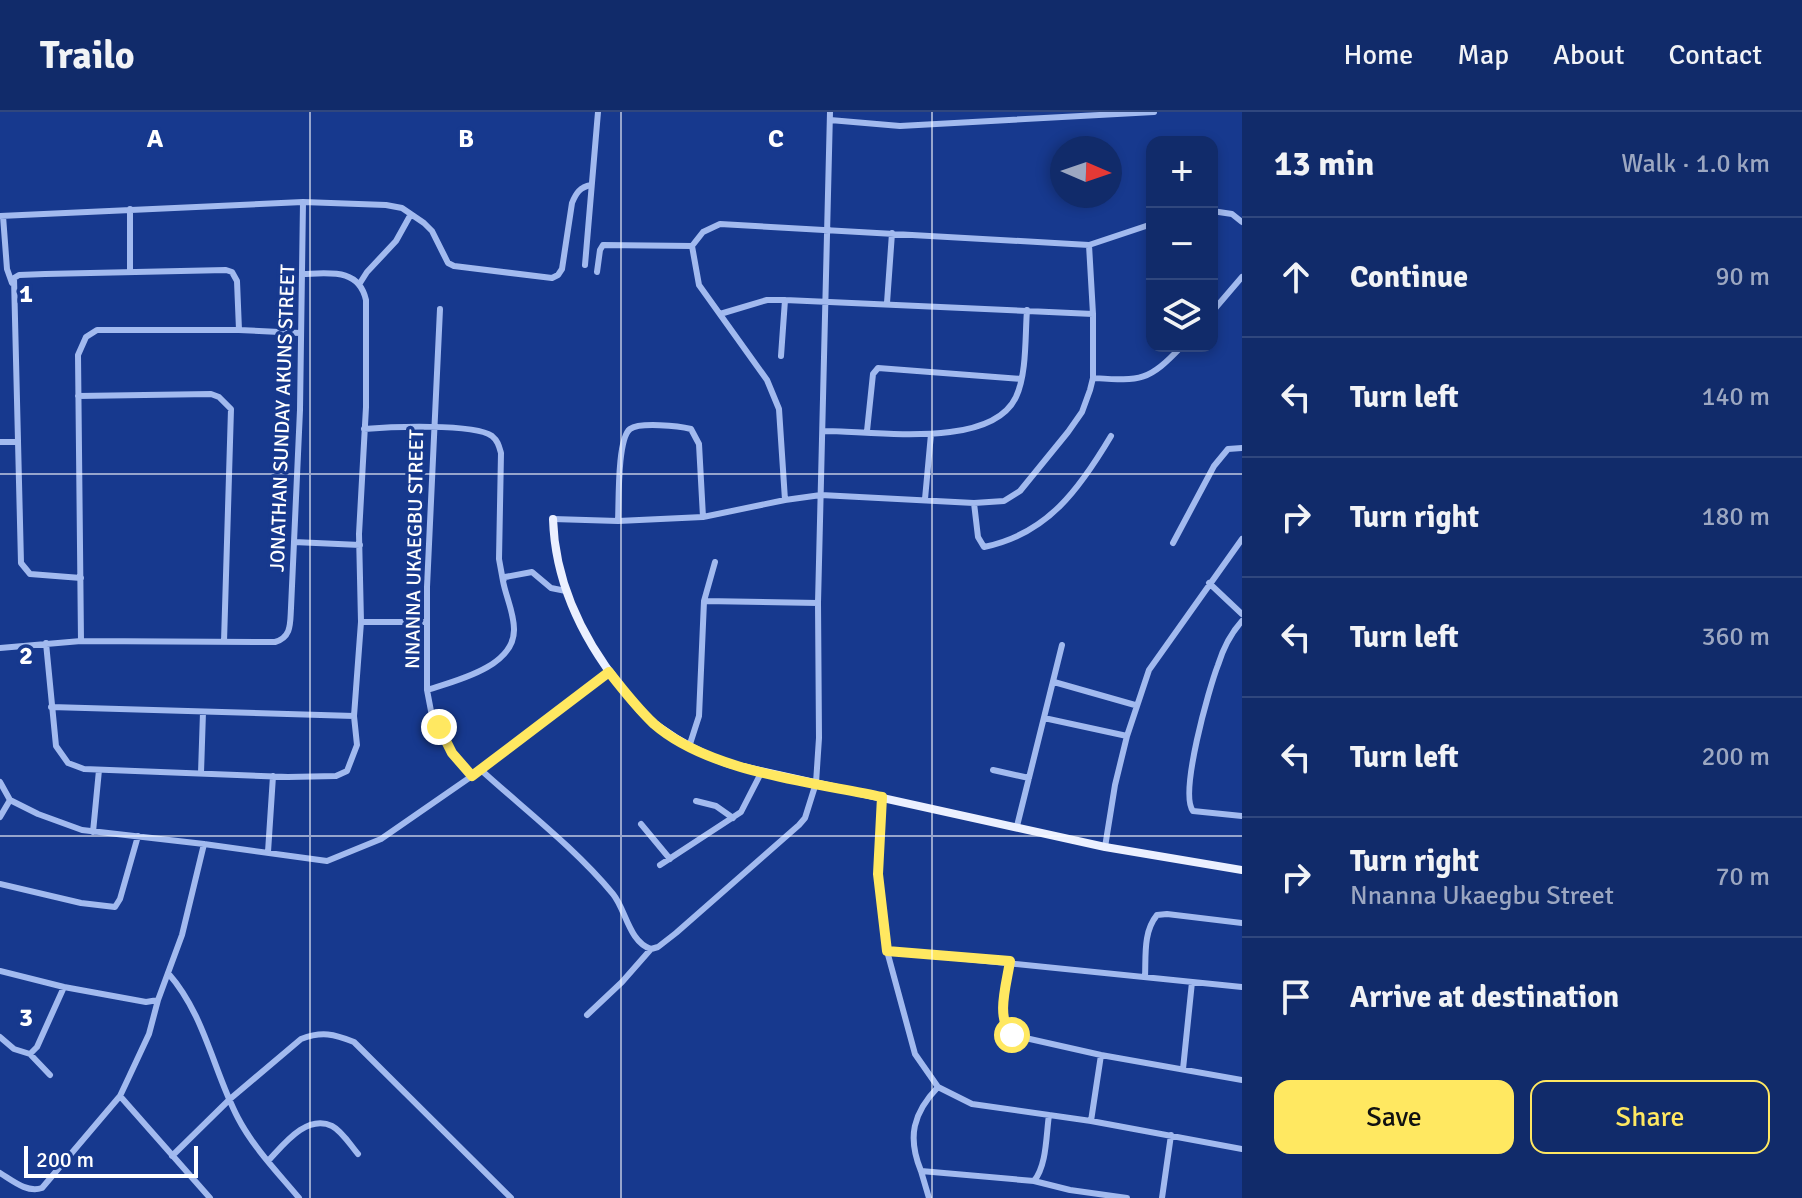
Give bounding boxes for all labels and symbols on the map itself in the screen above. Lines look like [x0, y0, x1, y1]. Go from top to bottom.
text: A [147, 123, 164, 155]
text: B [458, 123, 474, 155]
text: C [768, 123, 784, 155]
north arrow [1050, 136, 1122, 208]
street label: JONATHAN SUNDAY AKUNS STREET [265, 264, 300, 572]
text: 1 [19, 278, 33, 310]
street label: NNANNA UKAEGBU STREET [400, 429, 429, 669]
text: 2 [19, 640, 33, 672]
route end [421, 709, 457, 745]
text: 3 [19, 1002, 33, 1034]
route start [994, 1017, 1030, 1053]
scale bar [24, 1142, 198, 1178]

